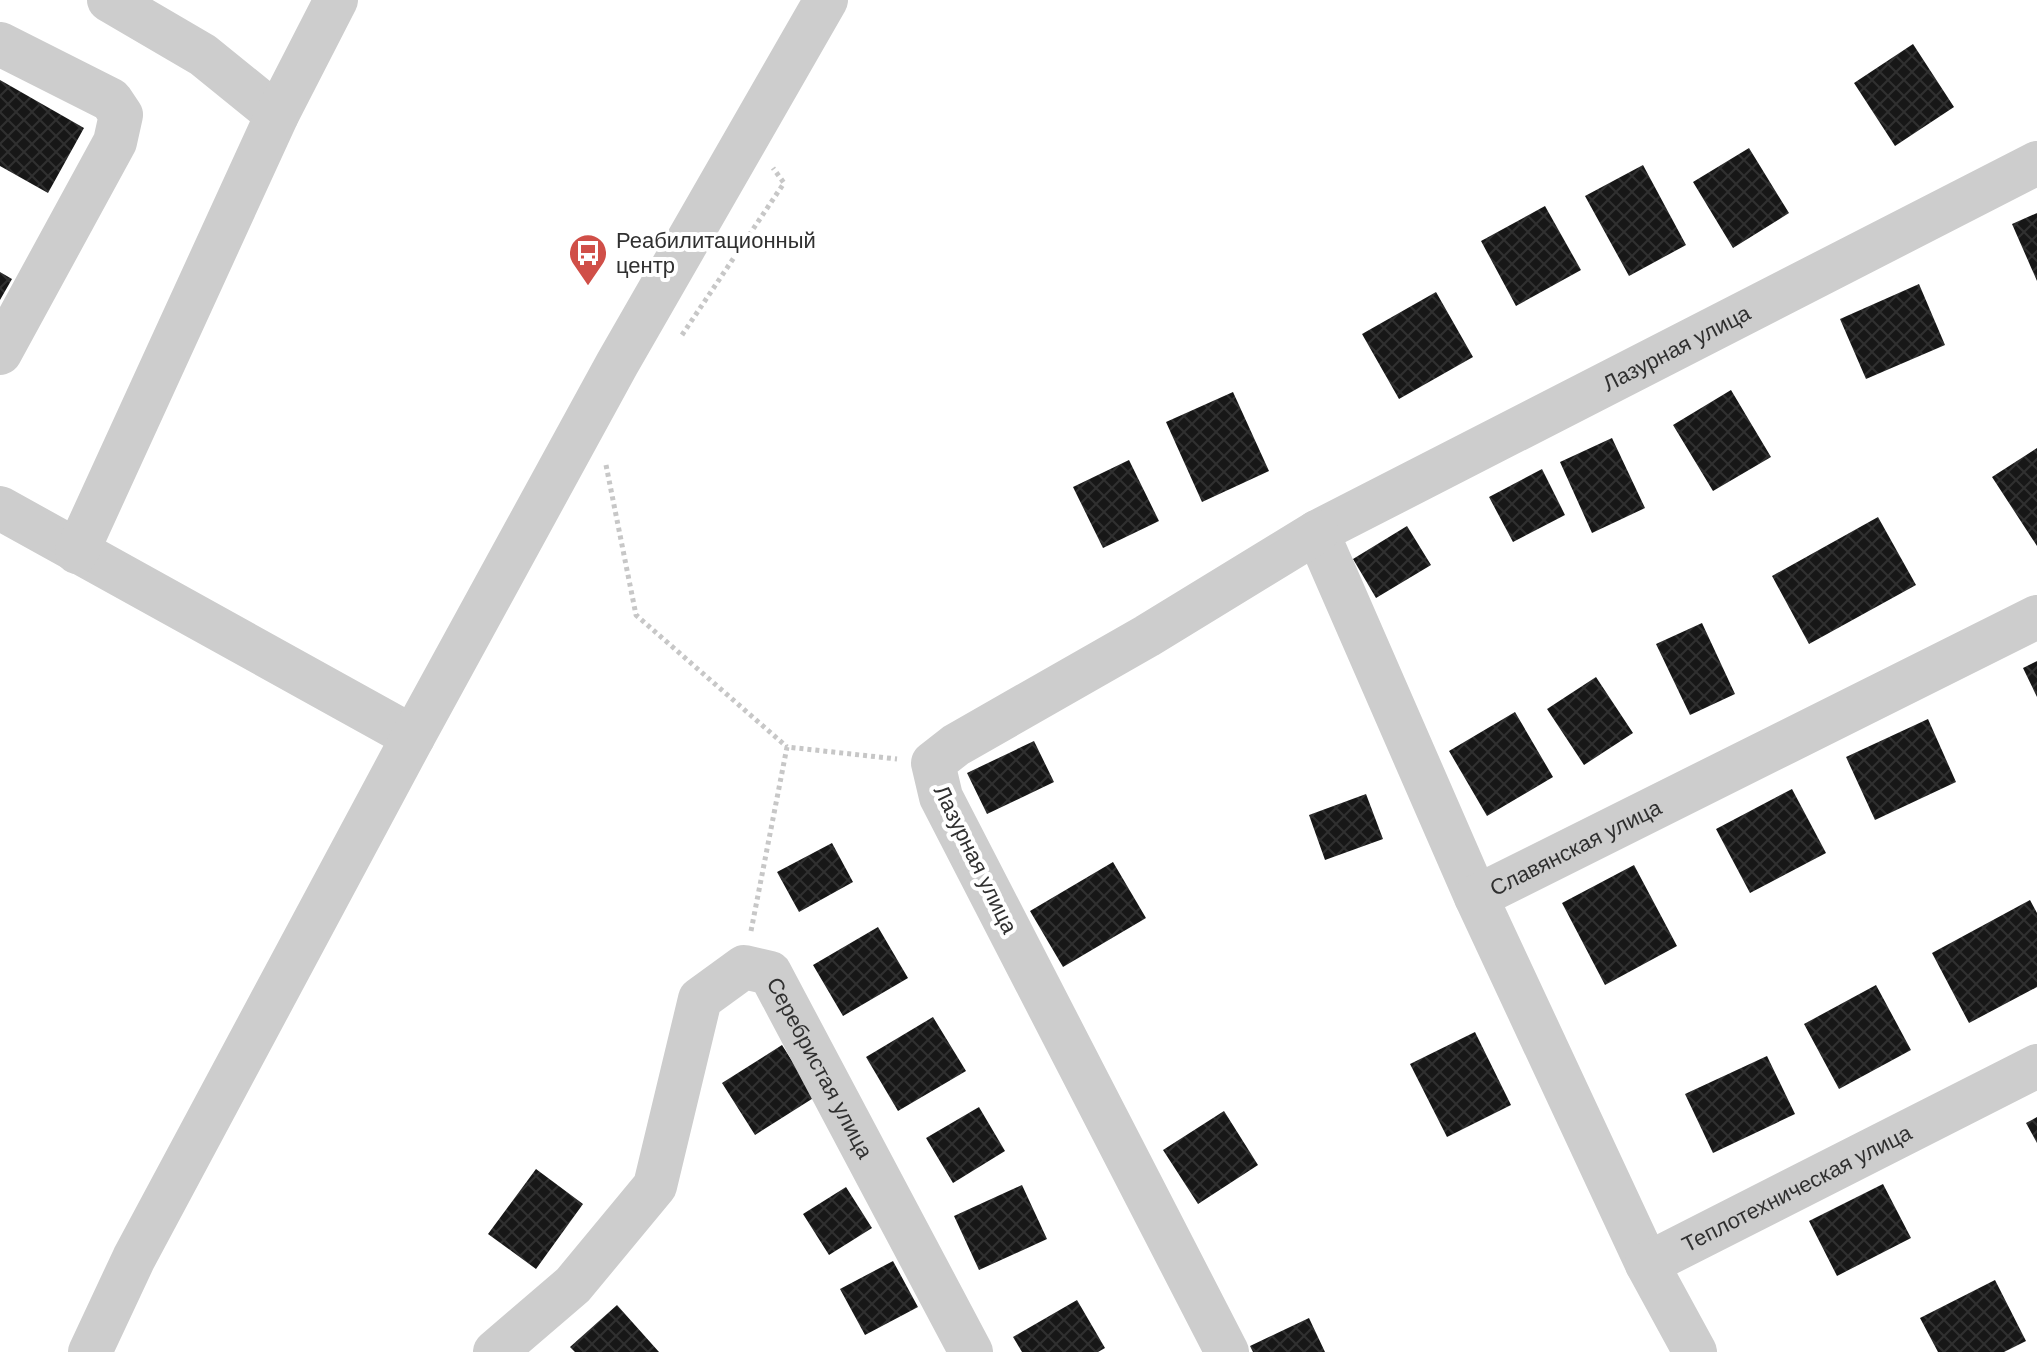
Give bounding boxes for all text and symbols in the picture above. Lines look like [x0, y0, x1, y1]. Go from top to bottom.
place label: Реабилитационный центр [616, 228, 816, 278]
bus stop icon: Реабилитационный центр [567, 232, 609, 287]
street label: Лазурная улица [1599, 300, 1755, 396]
street label: Лазурная улица [929, 781, 1023, 938]
street label: Славянская улица [1486, 794, 1666, 901]
street label: Серебристая улица [762, 973, 878, 1163]
street label: Теплотехническая улица [1678, 1120, 1916, 1257]

